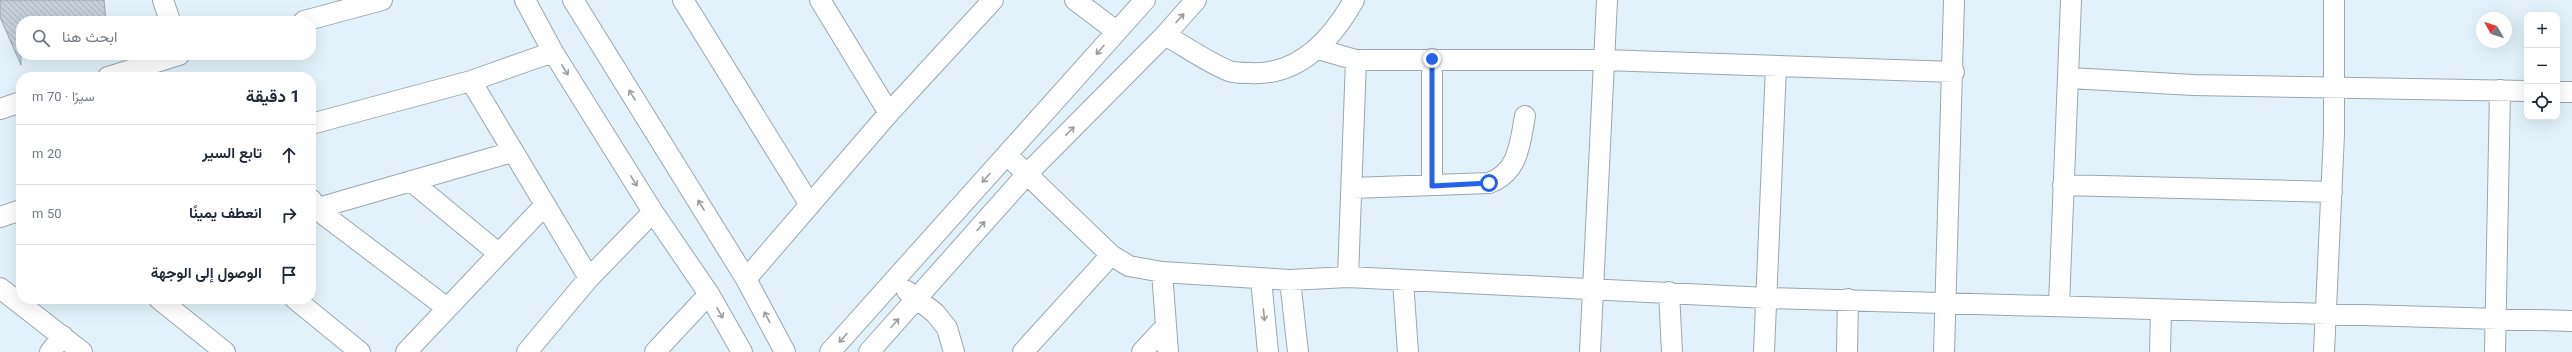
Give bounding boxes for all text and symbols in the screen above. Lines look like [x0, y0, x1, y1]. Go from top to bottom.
north arrow [2476, 12, 2512, 48]
map controls [2524, 12, 2560, 120]
button: + [2524, 12, 2560, 48]
one-way arrow [1176, 13, 1185, 23]
search box [16, 16, 316, 60]
icon: search [30, 27, 52, 49]
text: ابحث هنا [62, 27, 118, 50]
one-way arrow [1095, 45, 1105, 55]
button: − [2524, 48, 2560, 84]
route end [1423, 50, 1441, 68]
one-way arrow [561, 64, 569, 75]
button: locate [2524, 84, 2560, 120]
text: 1 دقيقة [246, 85, 300, 111]
text: سيرًا · 70 m [32, 88, 94, 108]
one-way arrow [628, 89, 636, 101]
one-way arrow [1065, 126, 1075, 136]
text: تابع السير [202, 143, 262, 166]
icon: ahead [278, 144, 300, 166]
text: 20 m [32, 145, 62, 165]
one-way arrow [981, 173, 990, 184]
route start [1480, 174, 1498, 192]
one-way arrow [630, 175, 638, 187]
one-way arrow [697, 200, 705, 211]
text: انعطف يمينًا [189, 203, 262, 226]
icon: right [278, 204, 300, 226]
text: 50 m [32, 205, 62, 225]
one-way arrow [976, 221, 986, 231]
text: الوصول إلى الوجهة [151, 263, 262, 286]
icon: arrive [278, 264, 300, 286]
one-way arrow [716, 307, 724, 319]
one-way arrow [1261, 308, 1268, 321]
one-way arrow [762, 312, 770, 324]
one-way arrow [890, 318, 900, 328]
one-way arrow [838, 333, 848, 343]

